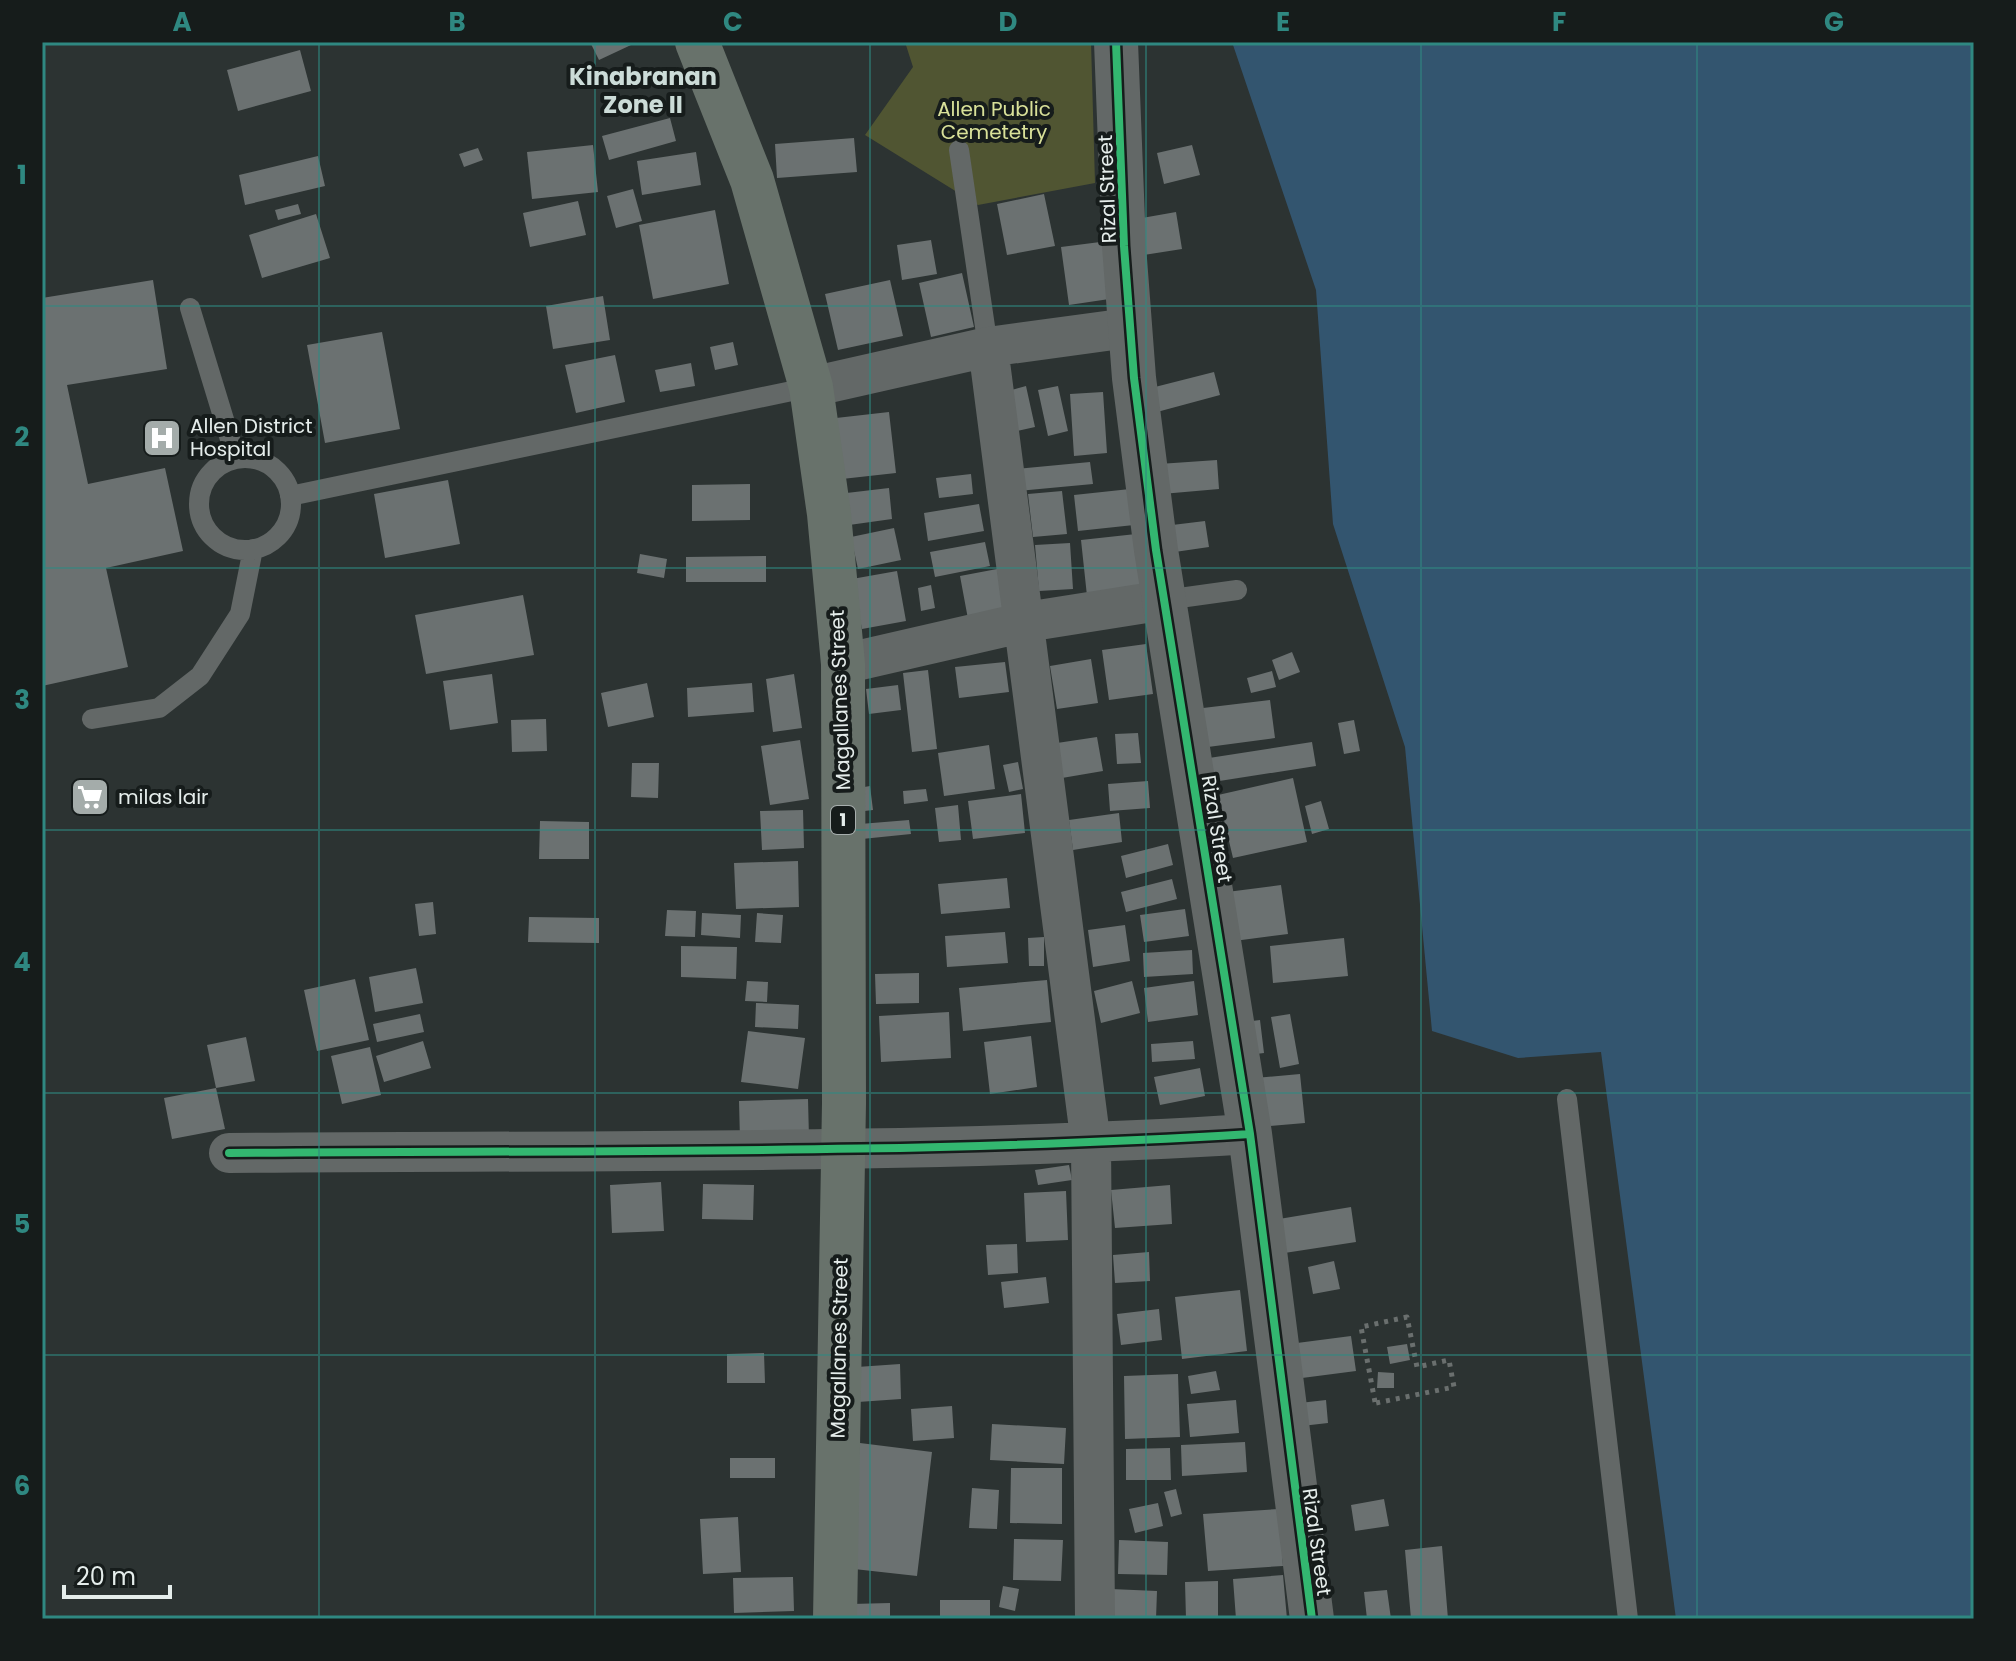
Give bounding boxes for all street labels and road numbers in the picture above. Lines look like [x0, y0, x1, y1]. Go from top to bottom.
street label: Rizal Street [1091, 134, 1123, 244]
street label: Magallanes Street [823, 609, 857, 791]
street label: Rizal Street [1195, 773, 1239, 885]
road number: 1 [831, 806, 855, 834]
street label: Magallanes Street [823, 1257, 855, 1439]
street label: Rizal Street [1296, 1486, 1338, 1598]

